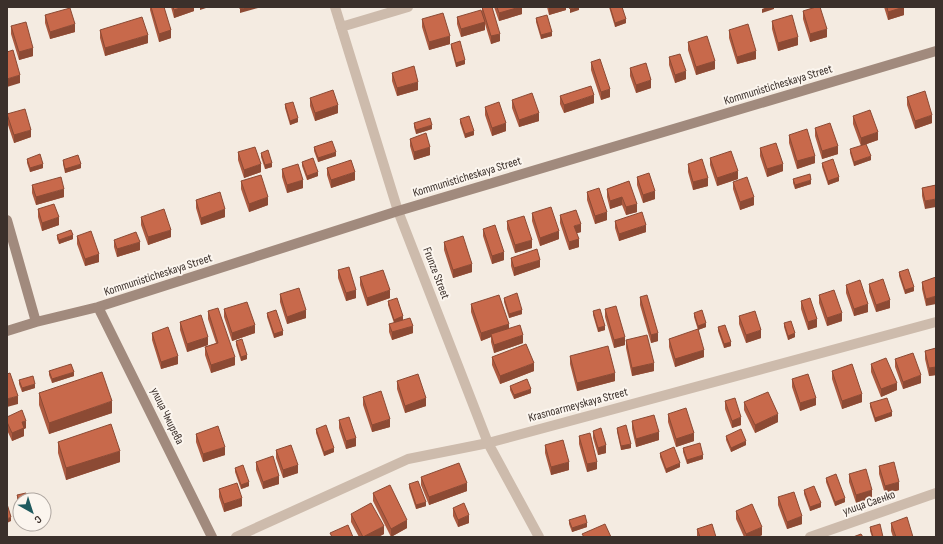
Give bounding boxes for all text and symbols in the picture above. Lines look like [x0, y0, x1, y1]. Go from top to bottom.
street label: Kommunisticheskaya Street [722, 61, 834, 109]
street label: Kommunisticheskaya Street [411, 153, 523, 201]
street label: Frunze Street [419, 245, 453, 301]
street label: Kommunisticheskaya Street [102, 250, 214, 300]
street label: Krasnoarmeyskaya Street [527, 384, 630, 426]
street label: улица Чмирева [147, 385, 187, 447]
street label: улица Саенко [841, 487, 897, 519]
north arrow [12, 492, 52, 532]
text: С [31, 513, 44, 526]

